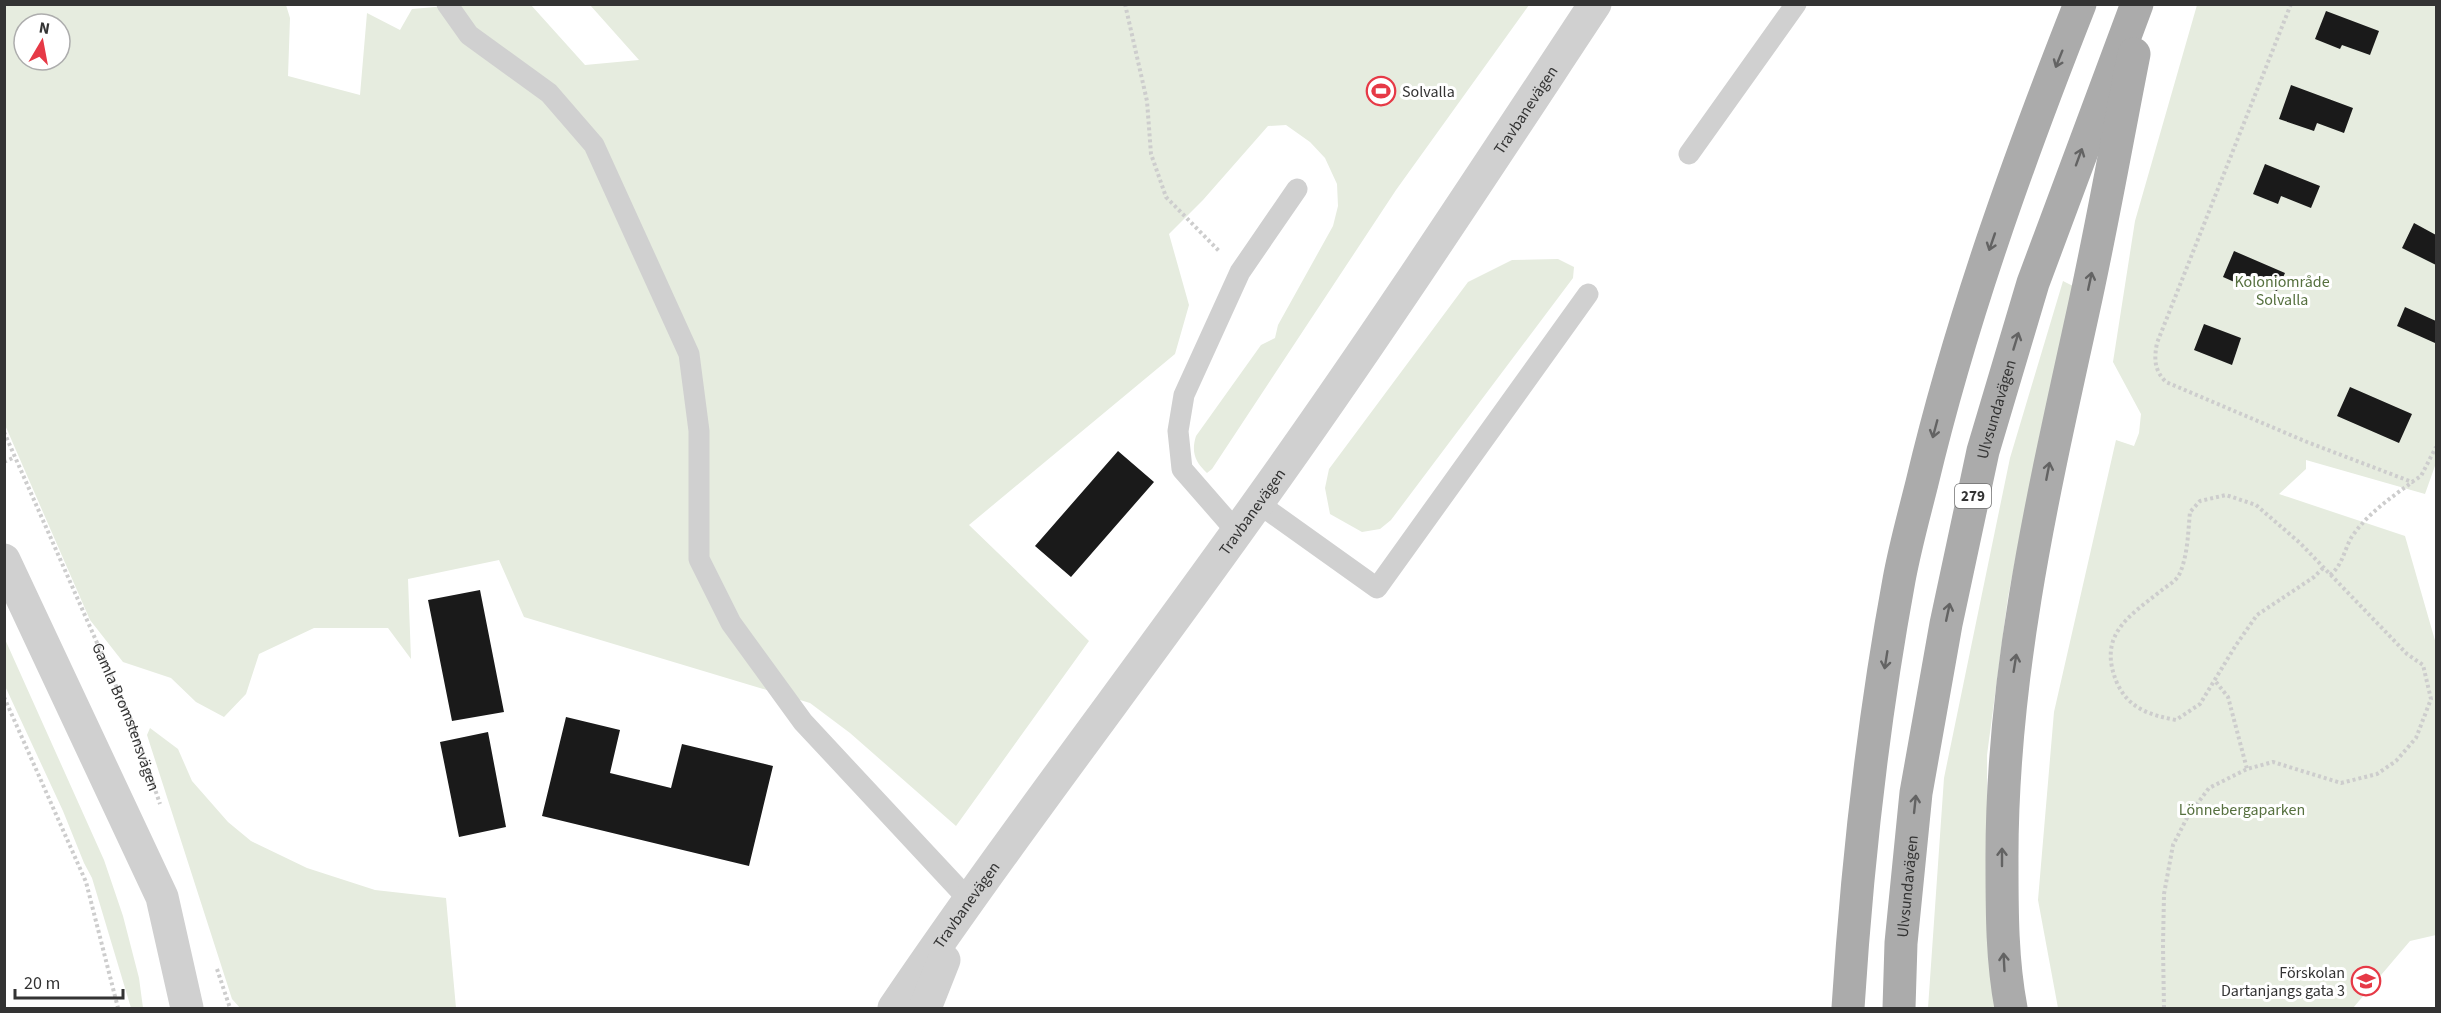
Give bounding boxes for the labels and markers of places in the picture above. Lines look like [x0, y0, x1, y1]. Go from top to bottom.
sports icon: Solvalla [1365, 75, 1397, 107]
place label: Solvalla [1402, 81, 1455, 103]
place label: Förskolan Dartanjangs gata 3 [2221, 962, 2345, 1002]
school or university icon: Förskolan Dartanjangs gata 3 [2350, 965, 2382, 997]

